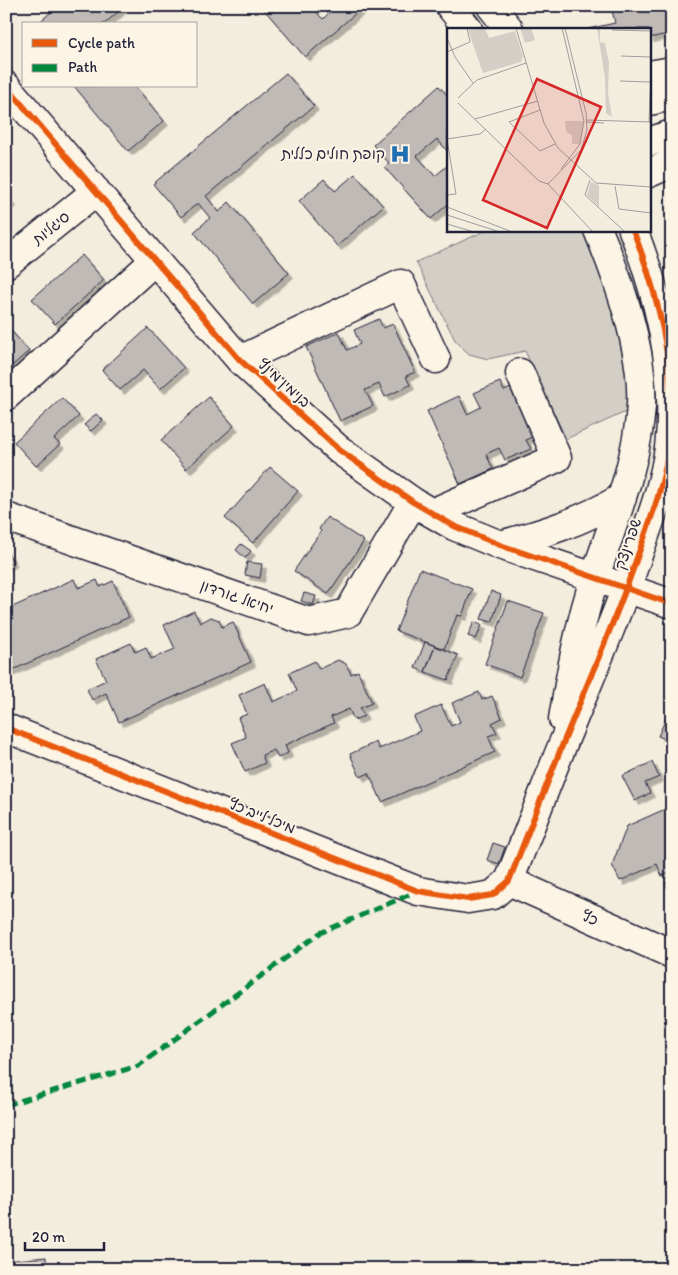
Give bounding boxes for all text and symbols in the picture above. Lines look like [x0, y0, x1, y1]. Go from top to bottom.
legend [22, 22, 198, 88]
inset map [447, 28, 650, 231]
text: Cycle path [68, 34, 135, 52]
text: Path [68, 58, 97, 76]
hospital icon: קופת חולים כללית [389, 143, 411, 165]
place label: קופת חולים כללית [280, 145, 385, 163]
street label: סיגליות [28, 208, 73, 249]
street label: בנימין מינץ [253, 355, 314, 412]
street label: שפרינצק [611, 516, 645, 572]
street label: יחיאל גורדון [198, 576, 276, 619]
street label: מיכל לייב כץ [226, 794, 298, 838]
street label: כץ [579, 906, 601, 930]
scale bar [25, 1220, 104, 1252]
text: 20 m [32, 1228, 66, 1246]

